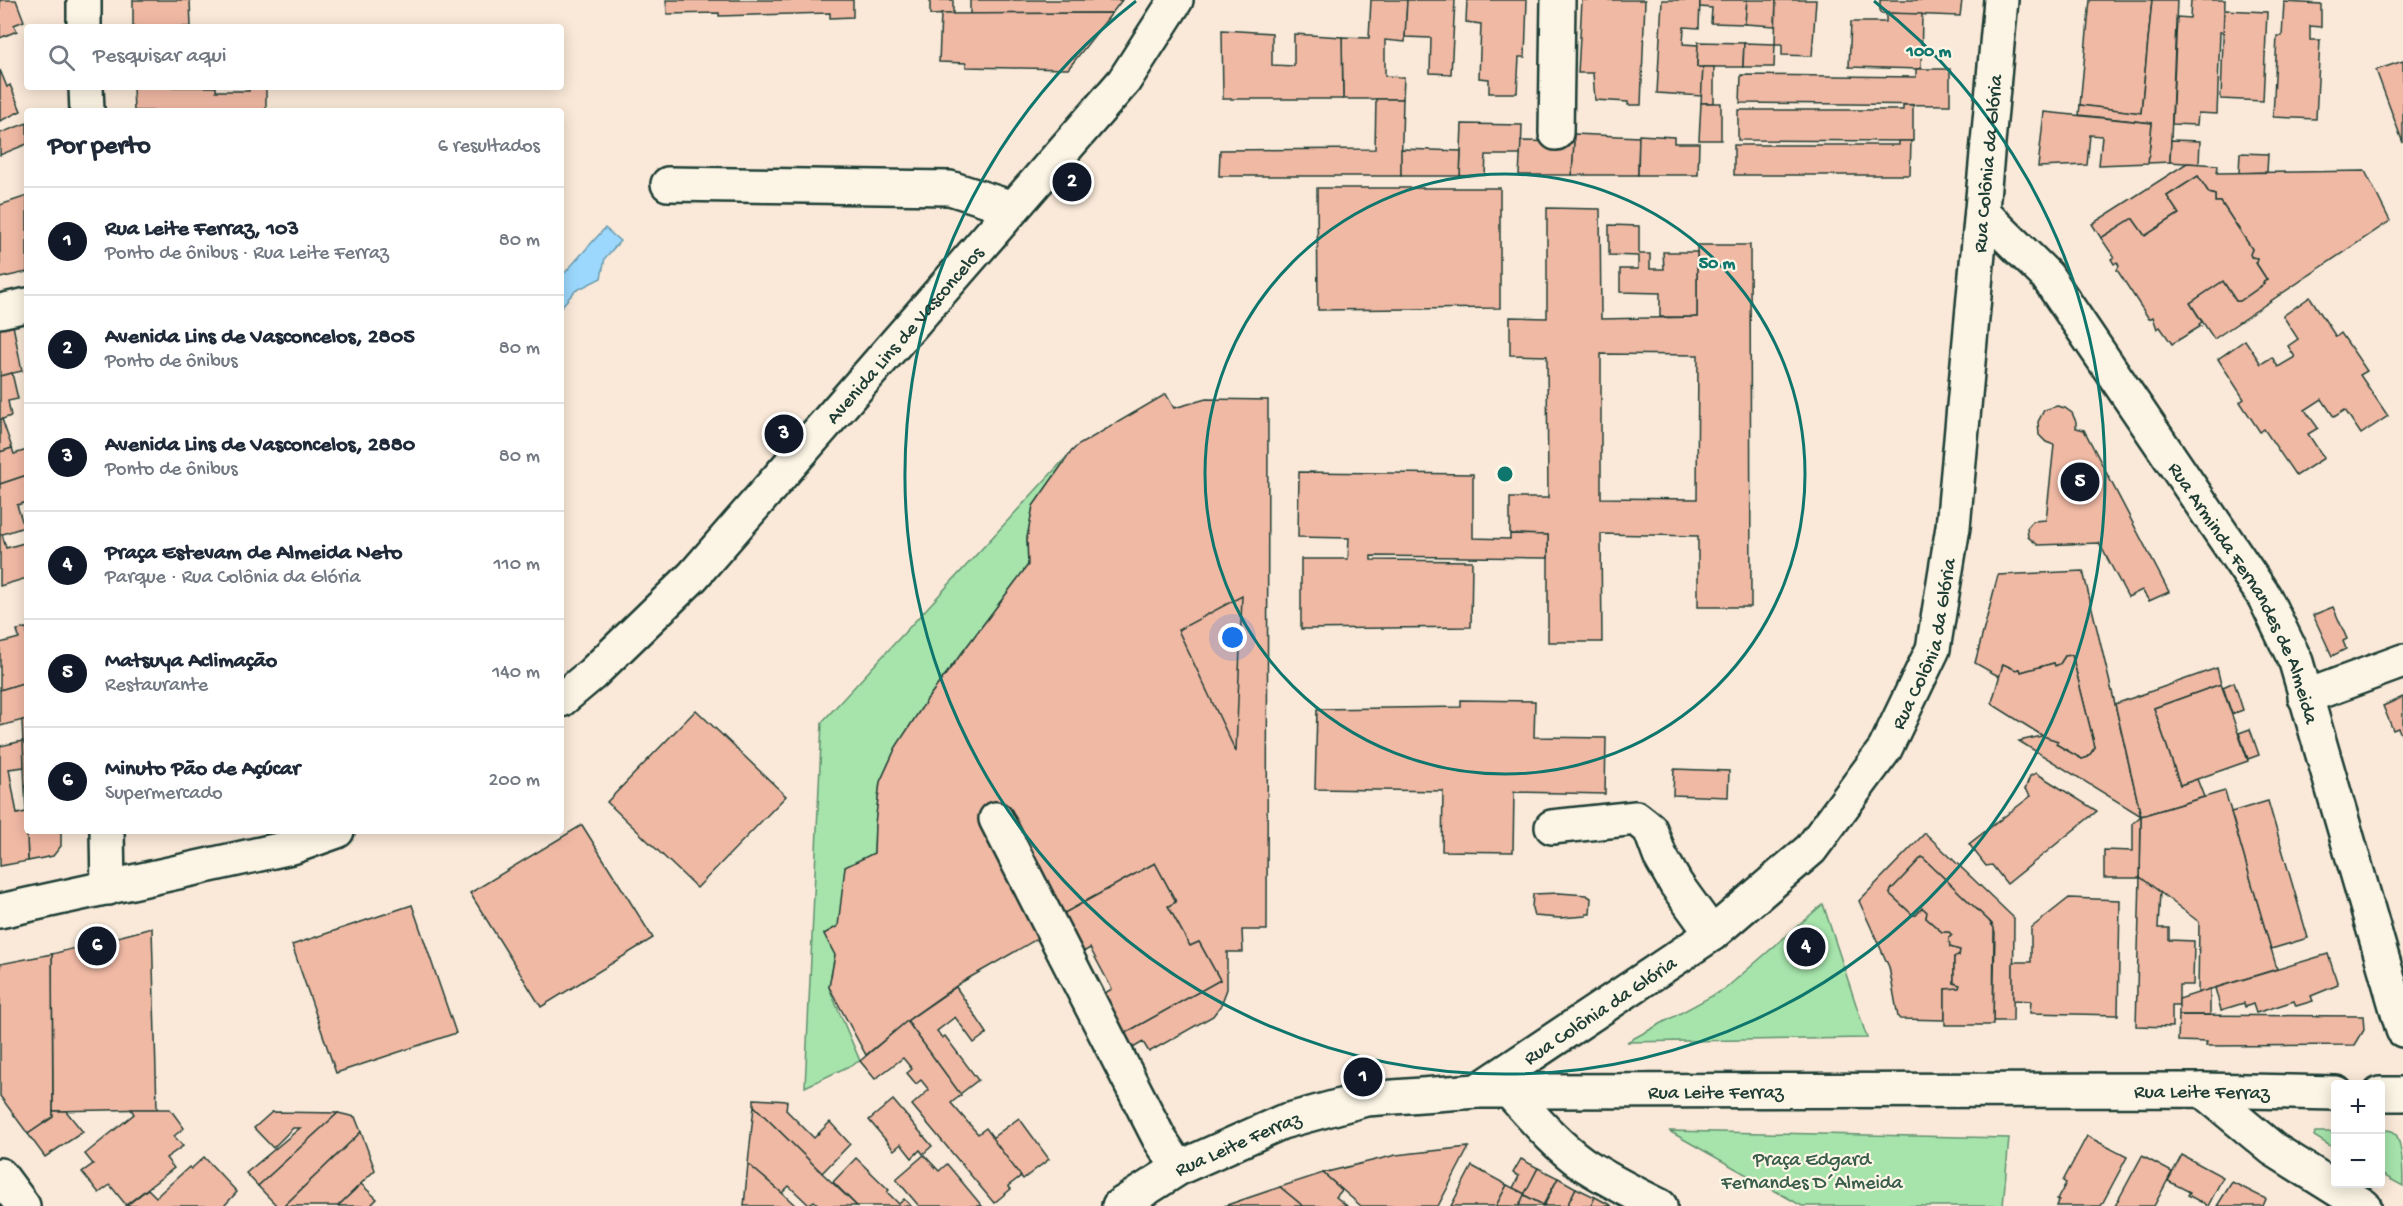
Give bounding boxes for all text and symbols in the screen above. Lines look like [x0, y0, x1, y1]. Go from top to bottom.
search box [24, 24, 564, 90]
icon: search [45, 41, 78, 74]
text: 100 m [1906, 42, 1952, 63]
text: Pesquisar aqui [93, 44, 227, 70]
street label: Rua Colônia da Glória [1970, 73, 2009, 254]
text: Por perto [48, 132, 151, 163]
text: 6 resultados [438, 136, 540, 159]
pin: 2 [1052, 160, 1092, 204]
text: Rua Leite Ferraz, 103 [105, 217, 299, 243]
text: 1 [63, 230, 72, 253]
text: 80 m [499, 230, 540, 253]
street label: Avenida Lins de Vasconcelos [823, 242, 990, 430]
text: Ponto de ônibus · Rua Leite Ferraz [105, 243, 389, 266]
text: 50 m [1699, 254, 1736, 275]
text: Avenida Lins de Vasconcelos, 2805 [105, 325, 415, 351]
text: 2 [63, 338, 72, 361]
text: 80 m [499, 338, 540, 361]
text: Ponto de ônibus [105, 351, 238, 374]
pin: 3 [764, 412, 804, 456]
text: Avenida Lins de Vasconcelos, 2880 [105, 433, 415, 459]
text: 3 [62, 446, 73, 469]
text: 80 m [499, 446, 540, 469]
text: Ponto de ônibus [105, 459, 238, 482]
street label: Rua Arminda Fernandes de Almeida [2162, 459, 2322, 728]
pin: 5 [2060, 460, 2100, 504]
centre of rings [1495, 464, 1515, 484]
text: Praça Estevam de Almeida Neto [105, 541, 402, 567]
text: 4 [63, 554, 72, 577]
text: 110 m [494, 554, 540, 577]
street label: Rua Colônia da Glória [1888, 556, 1963, 734]
text: Parque · Rua Colônia da Glória [105, 567, 361, 590]
your location [1218, 623, 1247, 652]
text: Matsuya Aclimação [105, 649, 277, 675]
text: 5 [62, 662, 73, 685]
text: 140 m [492, 662, 540, 685]
text: Restaurante [105, 675, 208, 698]
text: Minuto Pão de Açúcar [105, 757, 300, 783]
text: 6 [62, 770, 73, 793]
text: 200 m [489, 770, 540, 793]
text: Supermercado [105, 783, 223, 806]
pin: 6 [78, 924, 116, 968]
pin: 4 [1786, 924, 1826, 970]
street label: Rua Colônia da Glória [1520, 952, 1683, 1072]
pin: 1 [1344, 1054, 1382, 1100]
map controls [2331, 1080, 2385, 1188]
button: + [2331, 1080, 2385, 1134]
street label: Rua Leite Ferraz [2134, 1082, 2271, 1107]
street label: Rua Leite Ferraz [1648, 1083, 1785, 1106]
street label: Rua Leite Ferraz [1172, 1109, 1305, 1183]
button: − [2331, 1134, 2385, 1188]
park label: Praça Edgard Fernandes D´Almeida [1720, 1150, 1904, 1196]

